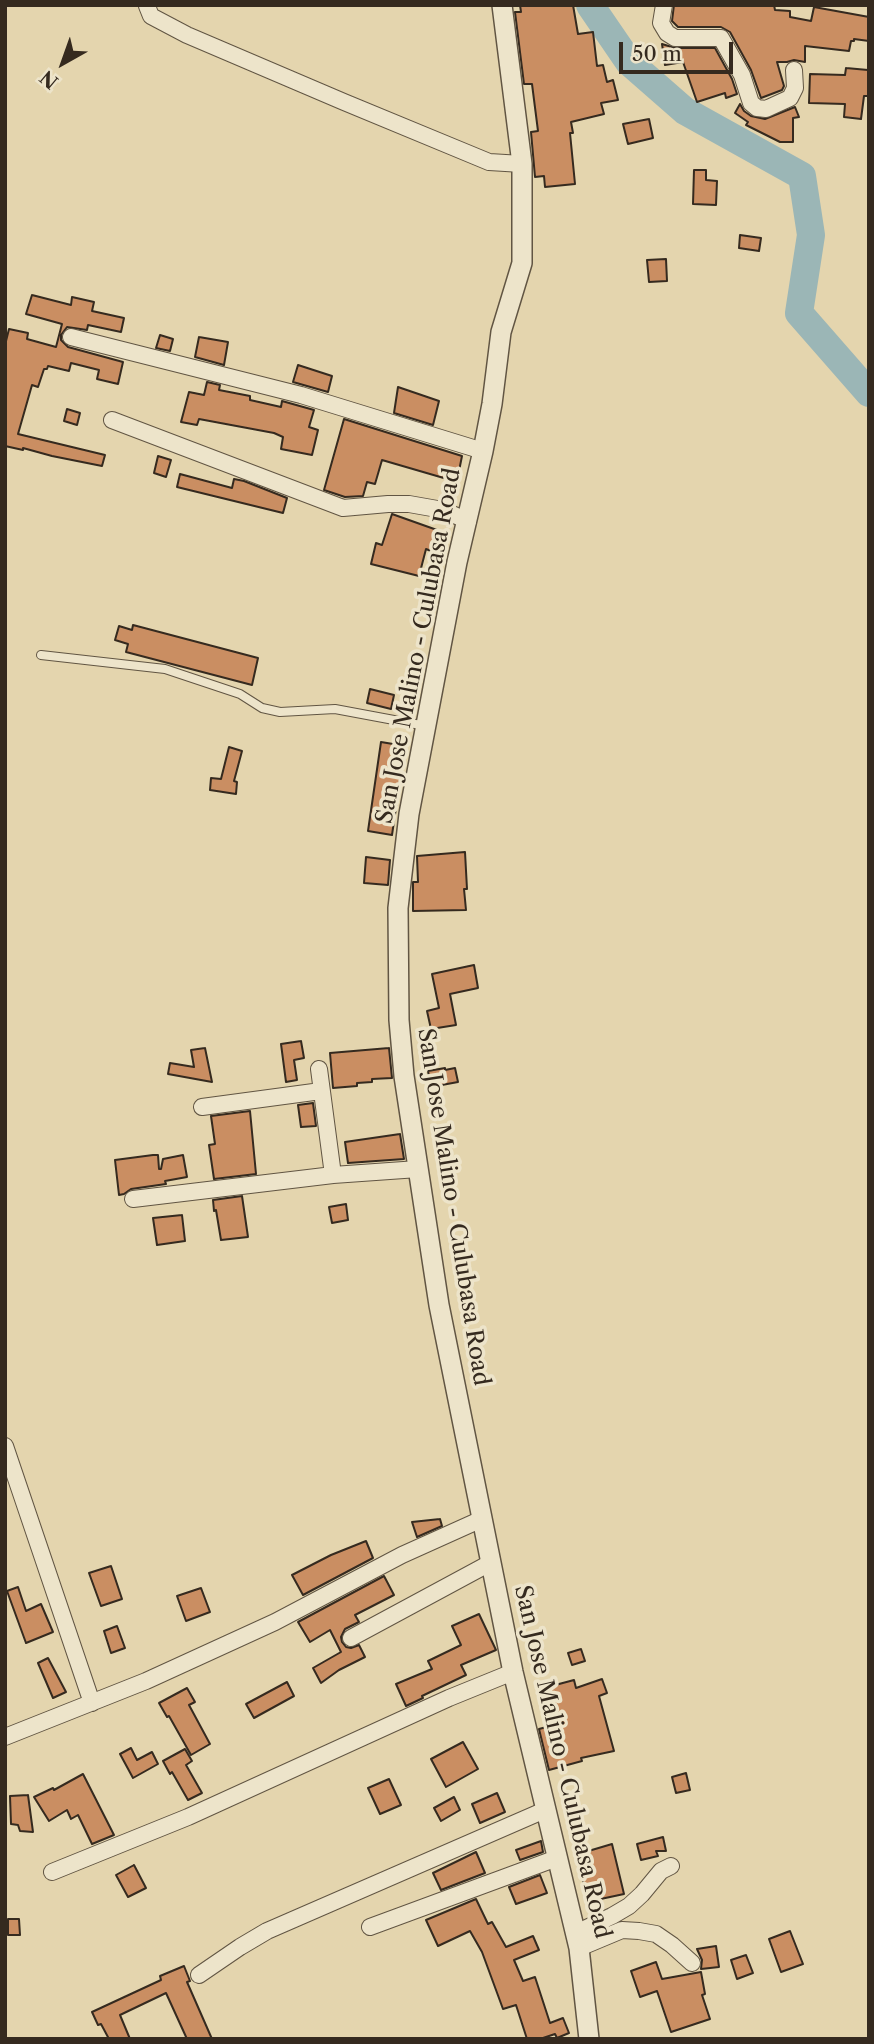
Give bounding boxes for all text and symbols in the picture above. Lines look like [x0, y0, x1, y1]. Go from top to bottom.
north arrow [28, 28, 98, 98]
scale bar [622, 28, 736, 72]
text: 50 m [632, 41, 682, 66]
text: N [35, 65, 63, 94]
street label: San Jose Malino - Culubasa Road [371, 466, 467, 826]
street label: San Jose Malino - Culubasa Road [411, 1026, 495, 1388]
street label: San Jose Malino - Culubasa Road [508, 1583, 616, 1941]

